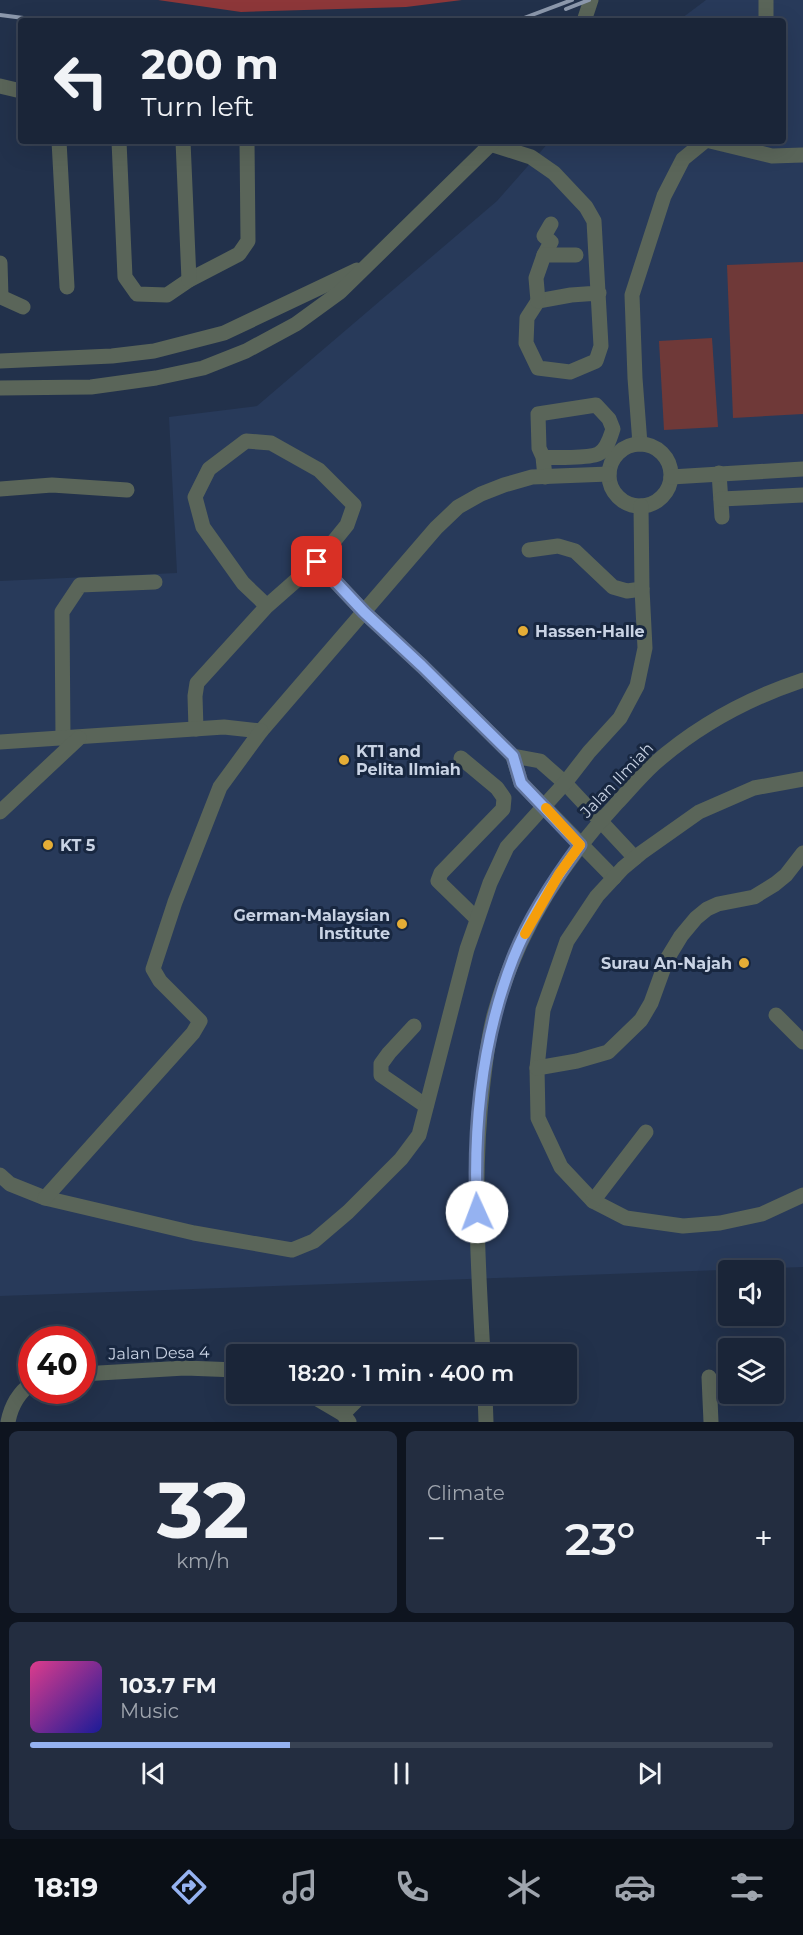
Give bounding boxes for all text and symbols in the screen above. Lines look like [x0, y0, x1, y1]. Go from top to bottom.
text: 200 m [141, 38, 279, 90]
icon: left [42, 42, 120, 120]
text: Turn left [141, 90, 254, 123]
pin [291, 536, 342, 587]
icon: arrive [300, 545, 333, 578]
place label: Hassen-Halle [535, 622, 645, 641]
marker: Hassen-Halle [516, 624, 530, 638]
street label: Jalan Ilmiah [576, 739, 657, 822]
place label: KT1 and Pelita Ilmiah [356, 742, 461, 779]
marker: KT1 and Pelita Ilmiah [337, 753, 351, 767]
place label: KT 5 [60, 836, 96, 855]
marker: KT 5 [41, 838, 55, 852]
place label: German-Malaysian Institute [233, 906, 390, 943]
marker: German-Malaysian Institute [395, 917, 409, 931]
place label: Surau An-Najah [601, 954, 732, 973]
marker: Surau An-Najah [737, 956, 751, 970]
position arrow [445, 1180, 509, 1244]
map controls [718, 1260, 784, 1404]
button: sound [718, 1260, 784, 1326]
speed limit sign: 40 [18, 1326, 96, 1404]
button: layers [718, 1338, 784, 1404]
street label: Jalan Desa 4 [107, 1343, 210, 1363]
text: 18:20 · 1 min · 400 m [289, 1360, 514, 1387]
text: 32 [157, 1462, 249, 1558]
text: Climate [427, 1481, 505, 1505]
text: 23° [565, 1511, 635, 1566]
text: − [427, 1518, 446, 1558]
text: + [754, 1518, 773, 1558]
text: km/h [176, 1549, 230, 1573]
text: 103.7 FM [120, 1672, 217, 1699]
text: Music [120, 1699, 179, 1723]
icon: previous [137, 1757, 170, 1790]
icon: pause [385, 1757, 418, 1790]
icon: next [633, 1757, 666, 1790]
icon: directions [168, 1866, 210, 1908]
icon: music [279, 1866, 321, 1908]
icon: phone [391, 1866, 433, 1908]
icon: climate [503, 1866, 545, 1908]
icon: car [614, 1866, 656, 1908]
icon: filters [726, 1866, 768, 1908]
text: 18:19 [35, 1871, 98, 1904]

